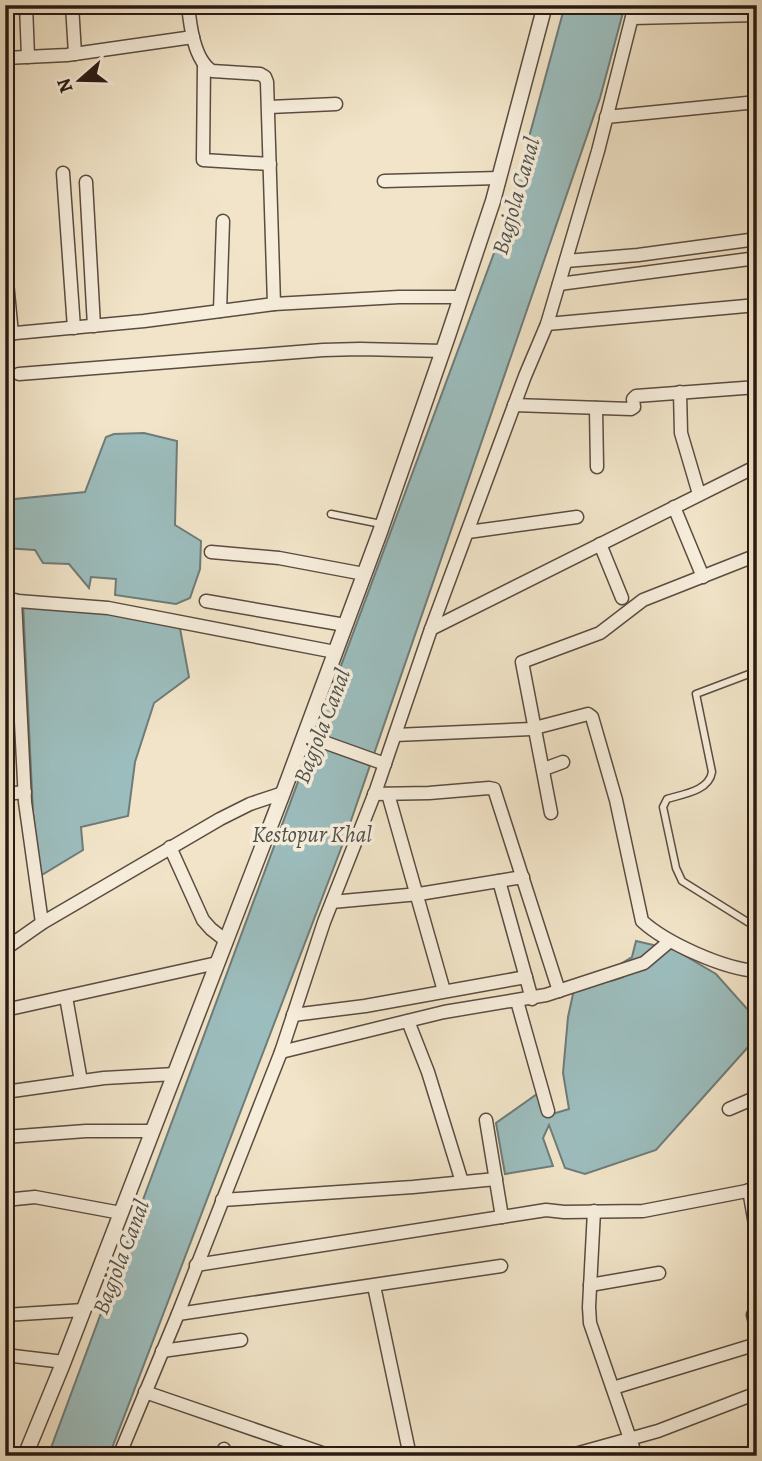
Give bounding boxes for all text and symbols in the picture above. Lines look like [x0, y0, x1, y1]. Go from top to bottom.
north arrow [46, 46, 116, 116]
text: N [50, 74, 80, 96]
water label: Bagjola Canal [484, 133, 548, 258]
water label: Bagjola Canal [286, 664, 358, 788]
water label: Kestopur Khal [252, 819, 372, 850]
water label: Bagjola Canal [85, 1195, 157, 1319]

